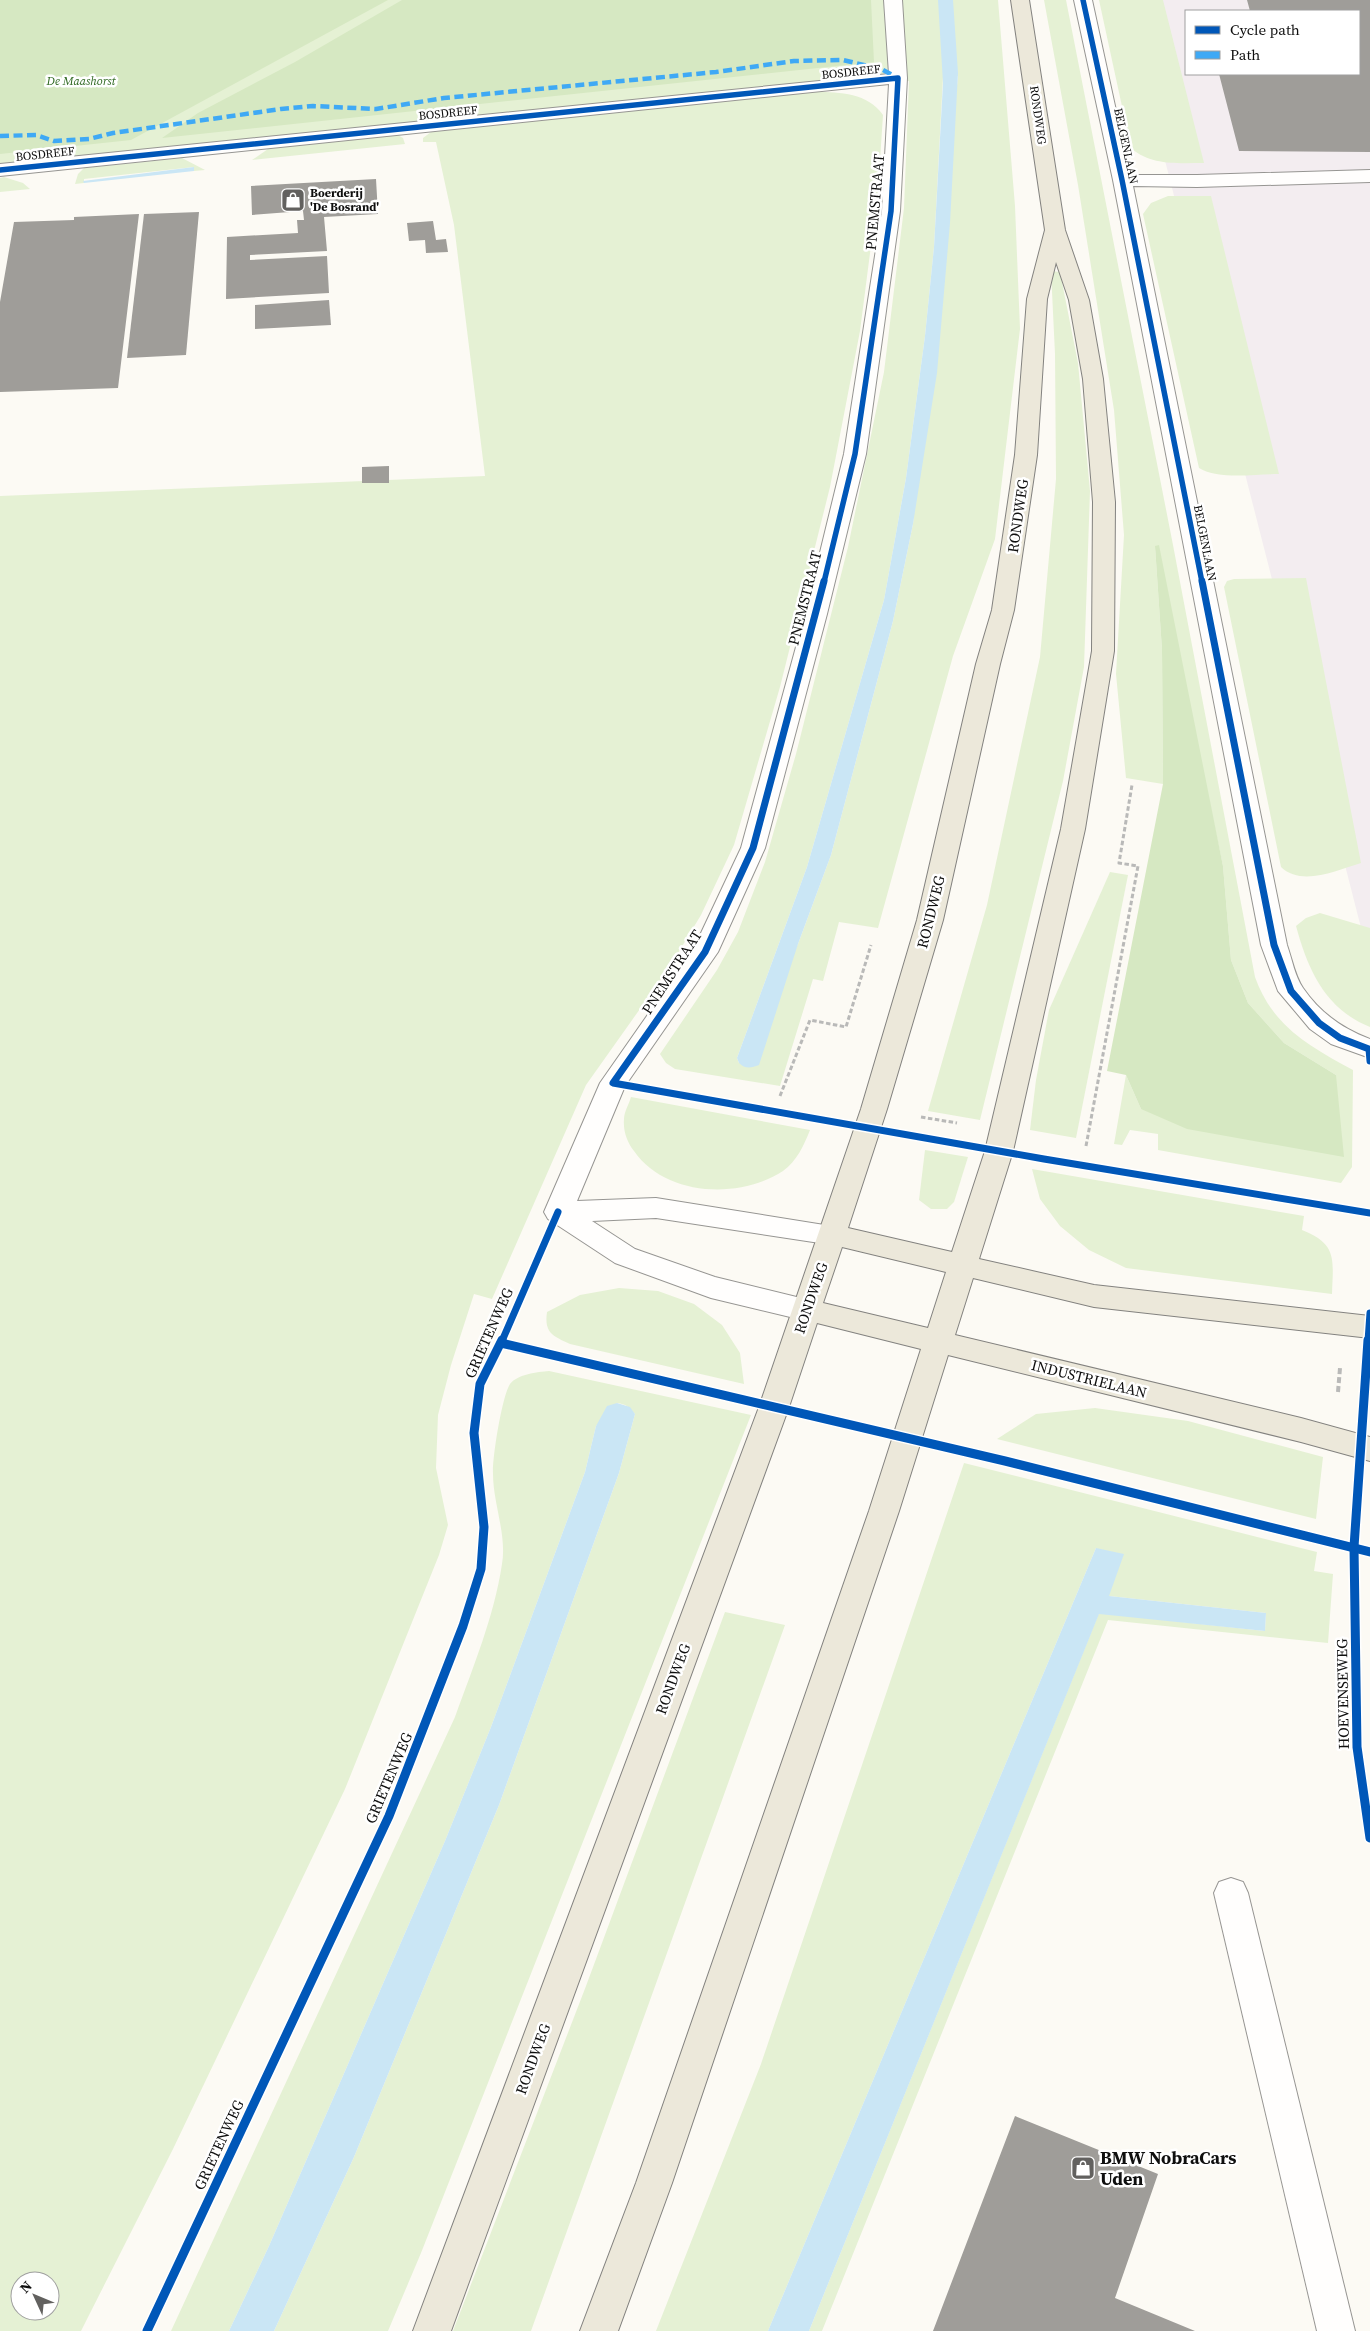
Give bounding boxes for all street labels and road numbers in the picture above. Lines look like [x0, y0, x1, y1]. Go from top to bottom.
street label: BOSDREEF [821, 61, 881, 83]
street label: RONDWEG [1026, 84, 1050, 146]
street label: BOSDREEF [418, 102, 478, 124]
street label: BELGENLAAN [1110, 107, 1142, 186]
street label: BOSDREEF [15, 143, 75, 165]
street label: PNEMSTRAAT [860, 153, 889, 251]
street label: RONDWEG [1002, 478, 1033, 554]
street label: BELGENLAAN [1190, 504, 1220, 583]
street label: PNEMSTRAAT [783, 548, 826, 647]
street label: RONDWEG [911, 873, 950, 950]
street label: PNEMSTRAAT [636, 925, 707, 1018]
street label: RONDWEG [789, 1259, 833, 1336]
street label: GRIETENWEG [459, 1284, 518, 1382]
street label: INDUSTRIELAAN [1029, 1354, 1149, 1403]
street label: HOEVENSEWEG [1331, 1639, 1354, 1749]
street label: RONDWEG [650, 1640, 695, 1717]
street label: GRIETENWEG [360, 1729, 417, 1827]
street label: RONDWEG [510, 2020, 555, 2097]
street label: GRIETENWEG [188, 2096, 249, 2193]

